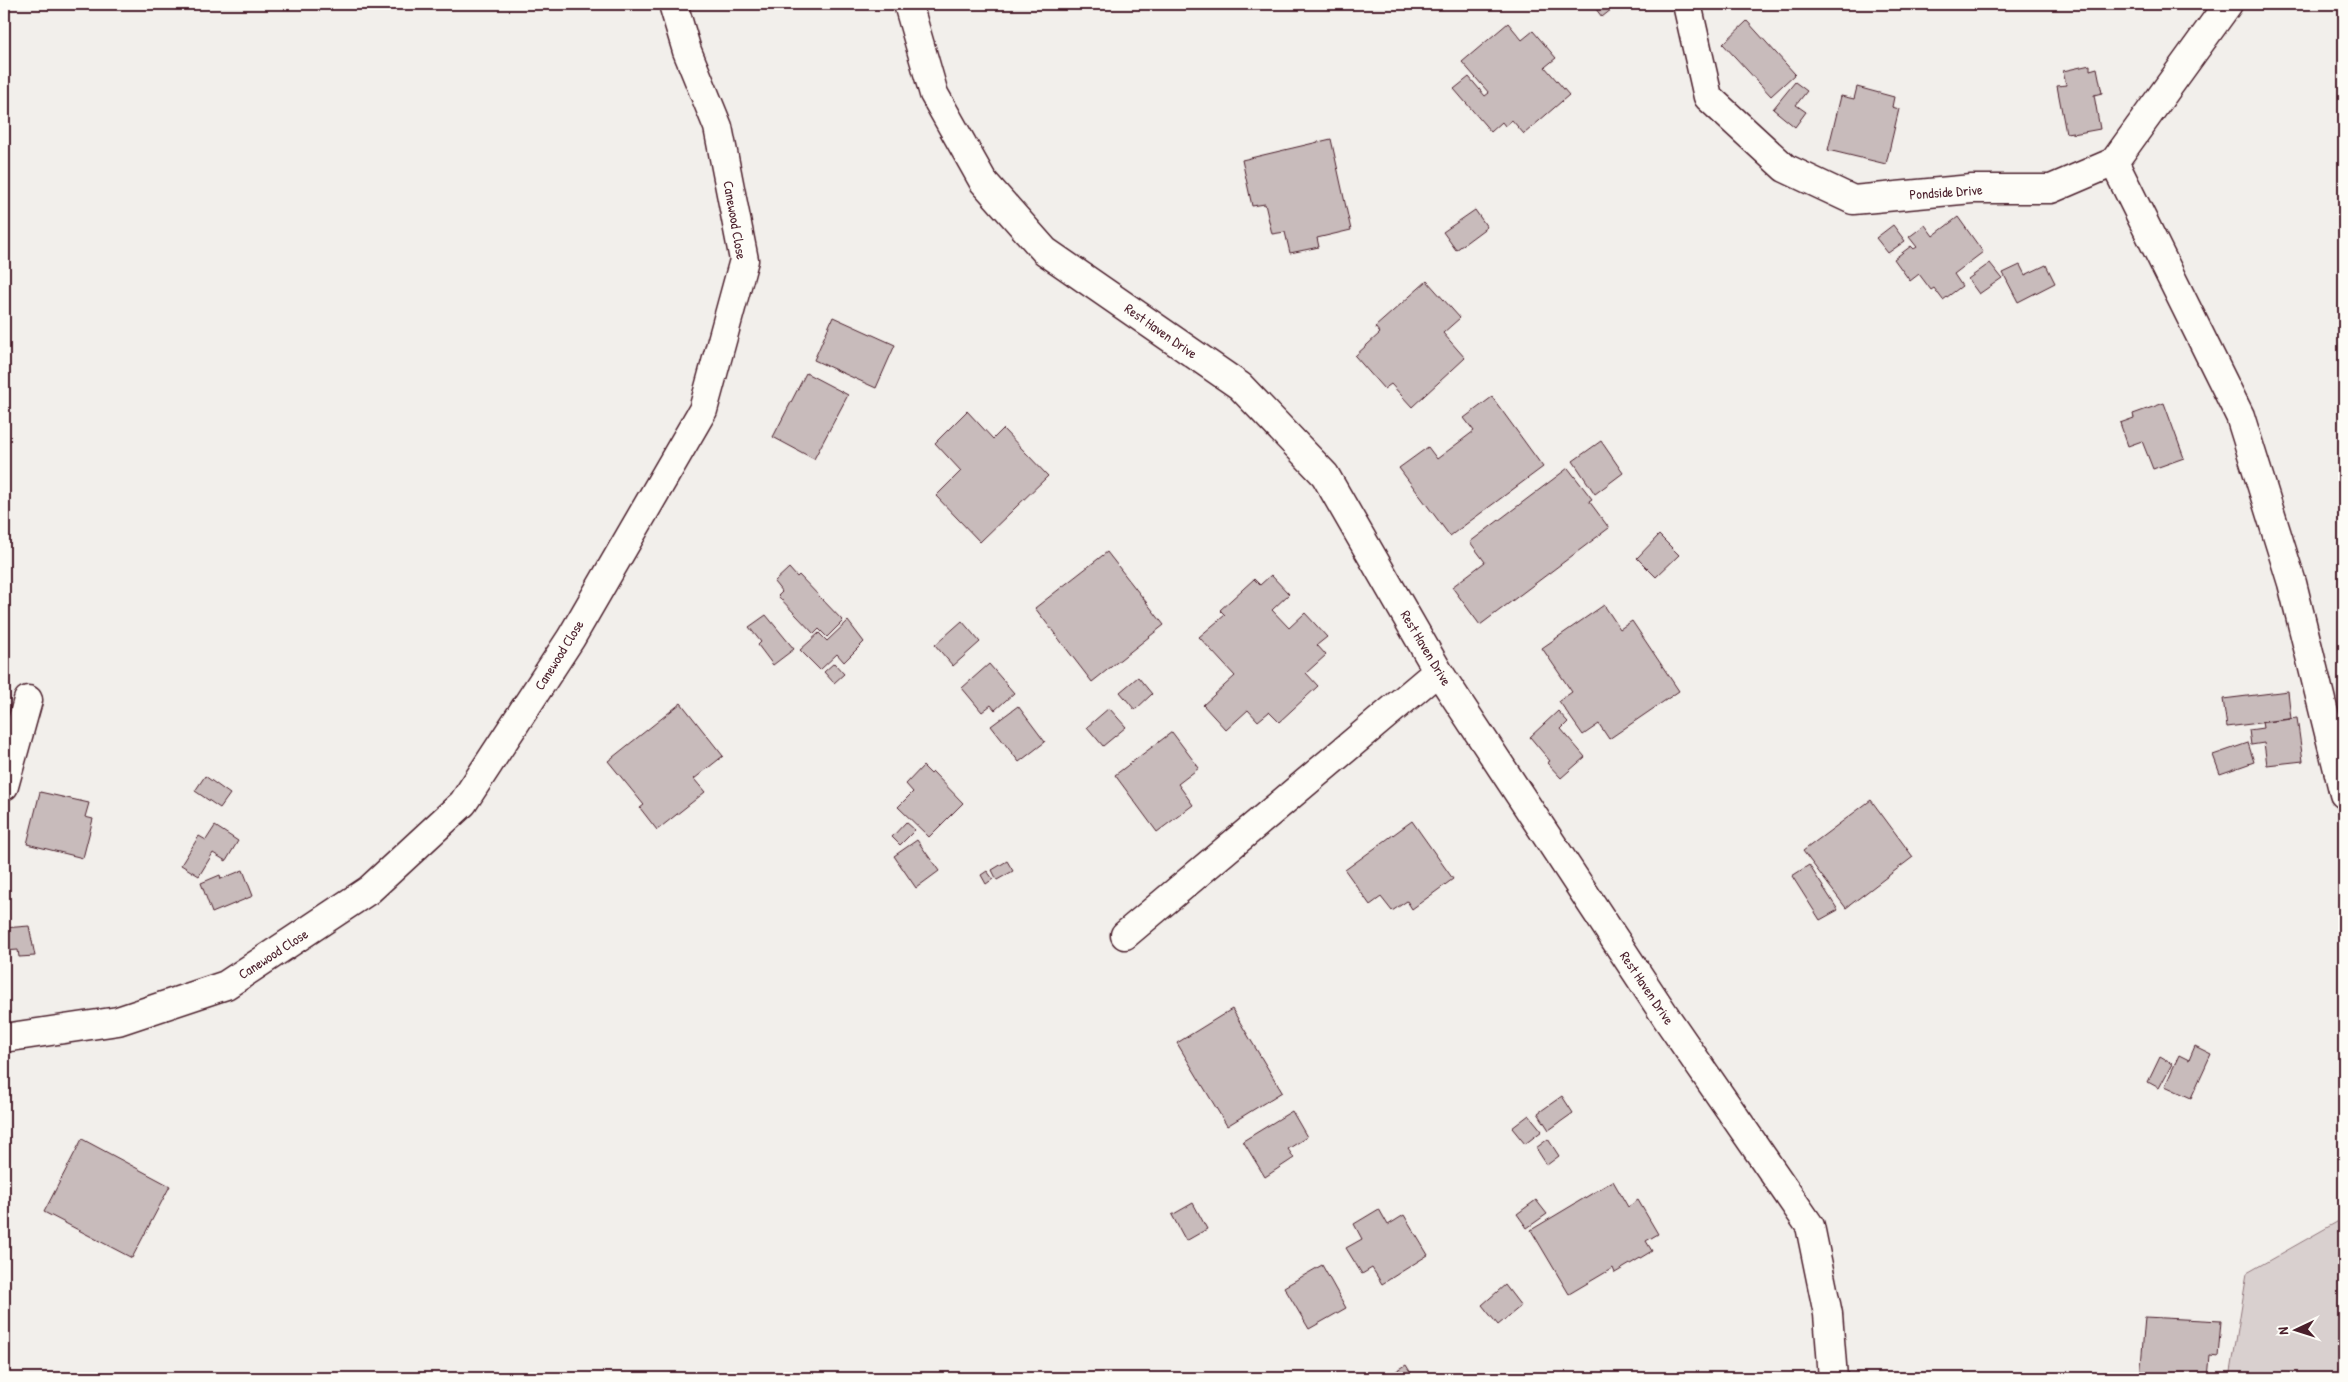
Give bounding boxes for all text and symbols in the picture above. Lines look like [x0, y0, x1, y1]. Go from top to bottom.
street label: Canewood Close [719, 179, 752, 261]
street label: Pondside Drive [1909, 179, 1984, 204]
street label: Rest Haven Drive [1121, 299, 1202, 363]
street label: Rest Haven Drive [1397, 607, 1457, 689]
street label: Canewood Close [529, 616, 588, 693]
street label: Canewood Close [234, 924, 312, 983]
street label: Rest Haven Drive [1616, 947, 1679, 1028]
north arrow [2270, 1304, 2320, 1354]
text: N [2273, 1326, 2292, 1335]

